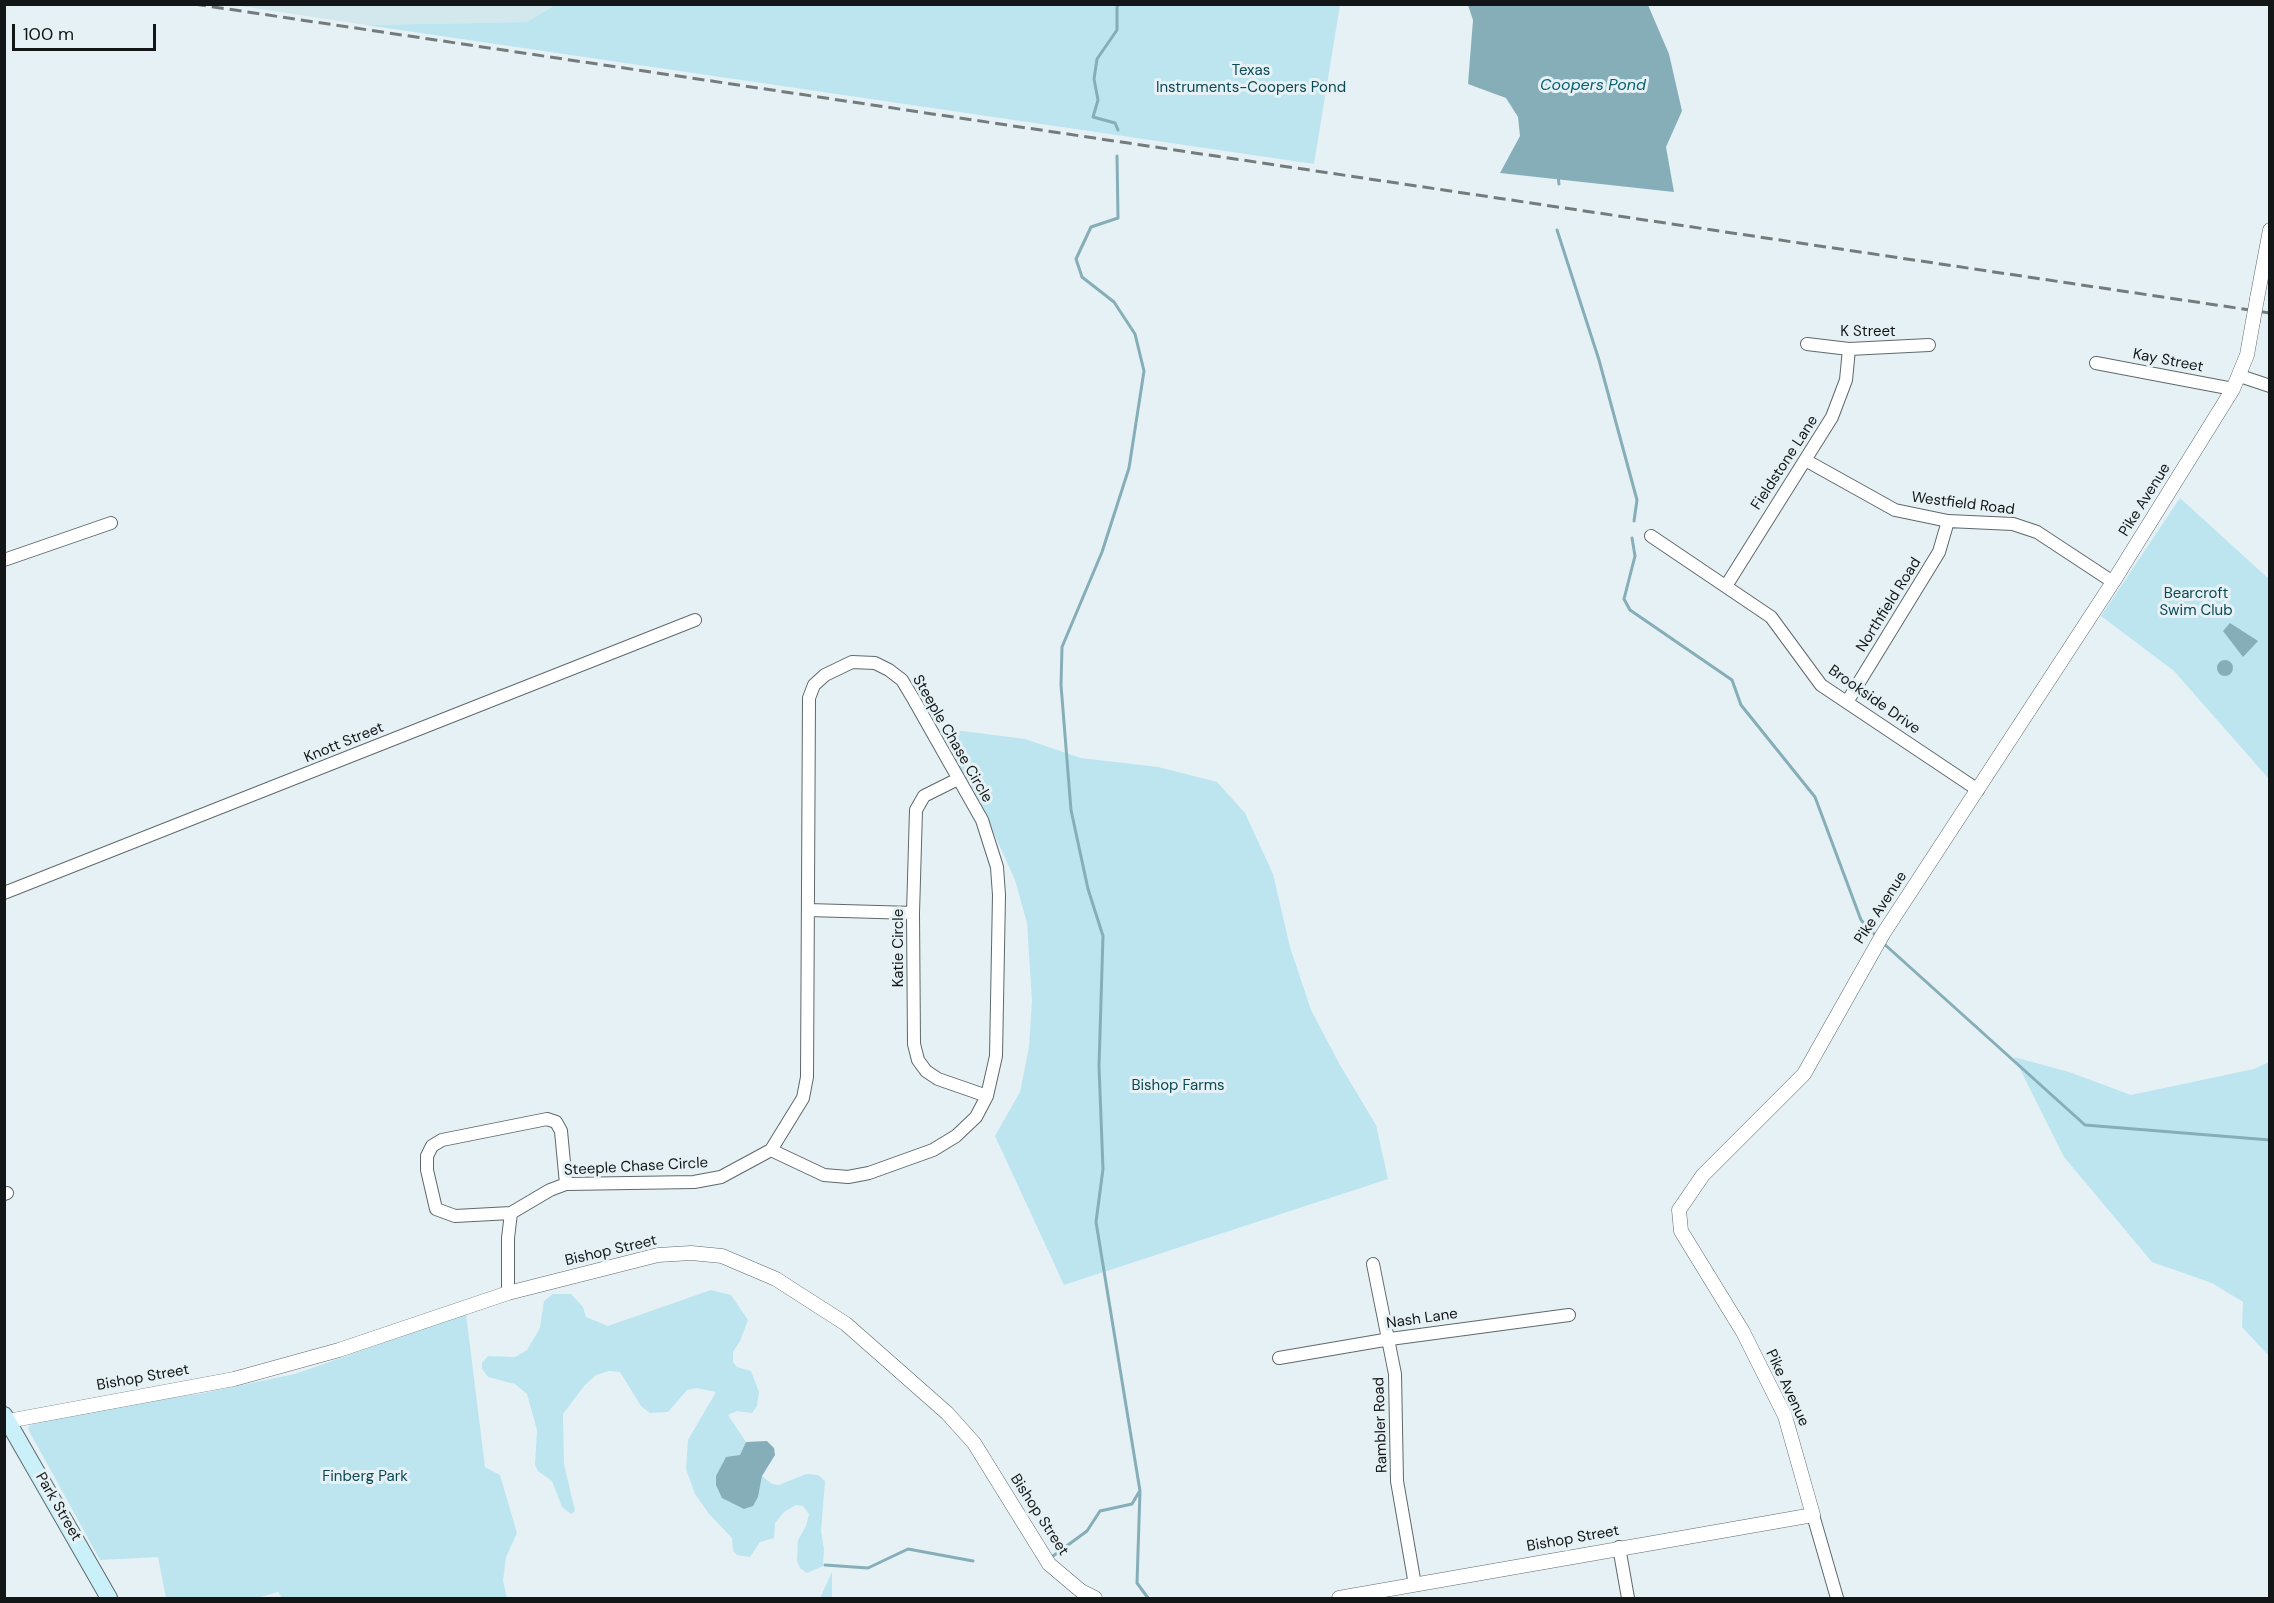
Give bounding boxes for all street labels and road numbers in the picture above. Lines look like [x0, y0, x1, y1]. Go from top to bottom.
street label: K Street [1840, 323, 1896, 341]
street label: Kay Street [2131, 345, 2205, 377]
street label: Fieldstone Lane [1748, 412, 1822, 514]
street label: Pike Avenue [2115, 460, 2175, 540]
street label: Westfield Road [1910, 489, 2016, 519]
street label: Northfield Road [1853, 554, 1925, 656]
street label: Brookside Drive [1825, 662, 1923, 738]
street label: Steeple Chase Circle [908, 672, 996, 806]
street label: Knott Street [302, 719, 386, 767]
street label: Pike Avenue [1851, 868, 1911, 948]
street label: Katie Circle [890, 909, 908, 987]
street label: Steeple Chase Circle [563, 1154, 709, 1180]
street label: Bishop Street [563, 1232, 659, 1270]
street label: Nash Lane [1385, 1305, 1459, 1333]
street label: Pike Avenue [1761, 1347, 1813, 1429]
street label: Bishop Street [95, 1361, 191, 1395]
street label: Rambler Road [1370, 1377, 1392, 1473]
street label: Park Street [31, 1470, 85, 1544]
street label: Bishop Street [1006, 1471, 1072, 1559]
street label: Bishop Street [1525, 1522, 1621, 1556]

